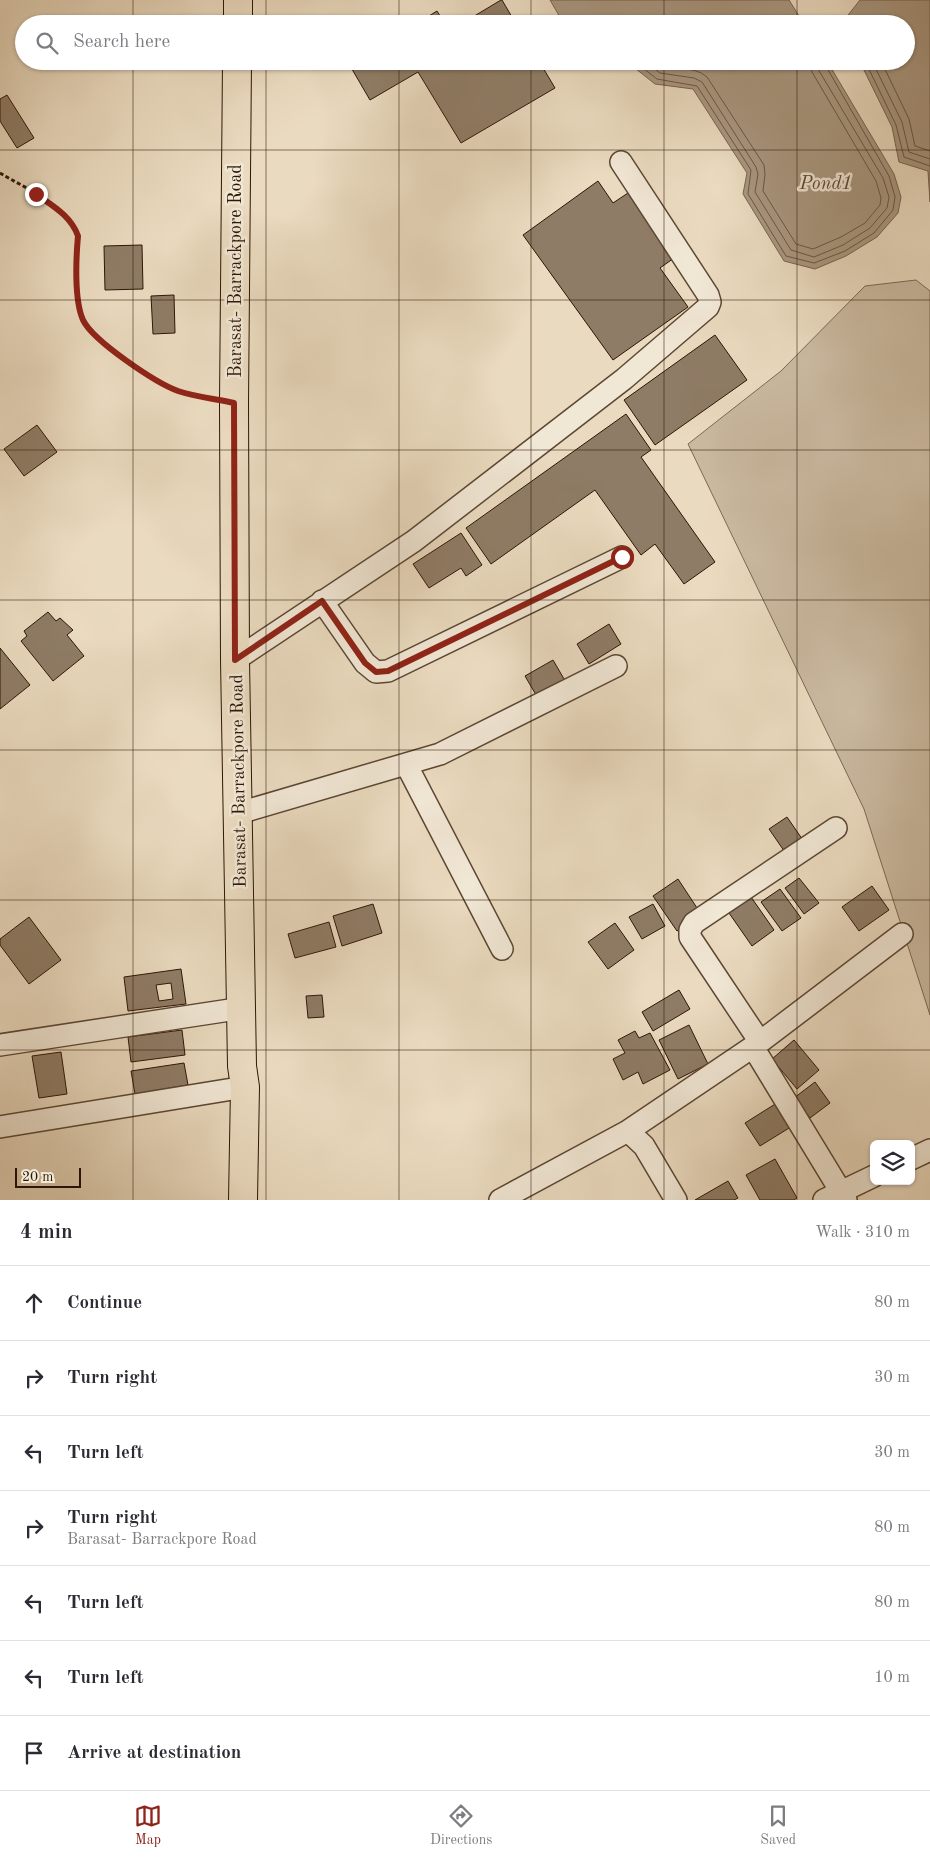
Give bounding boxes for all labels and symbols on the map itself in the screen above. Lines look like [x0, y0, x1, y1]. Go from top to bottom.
street label: Barasat- Barrackpore Road [227, 164, 245, 378]
water label: Pond1 [798, 175, 853, 194]
route end [25, 183, 48, 206]
route start [611, 546, 634, 569]
street label: Barasat- Barrackpore Road [228, 674, 250, 888]
scale bar [15, 1165, 81, 1188]

